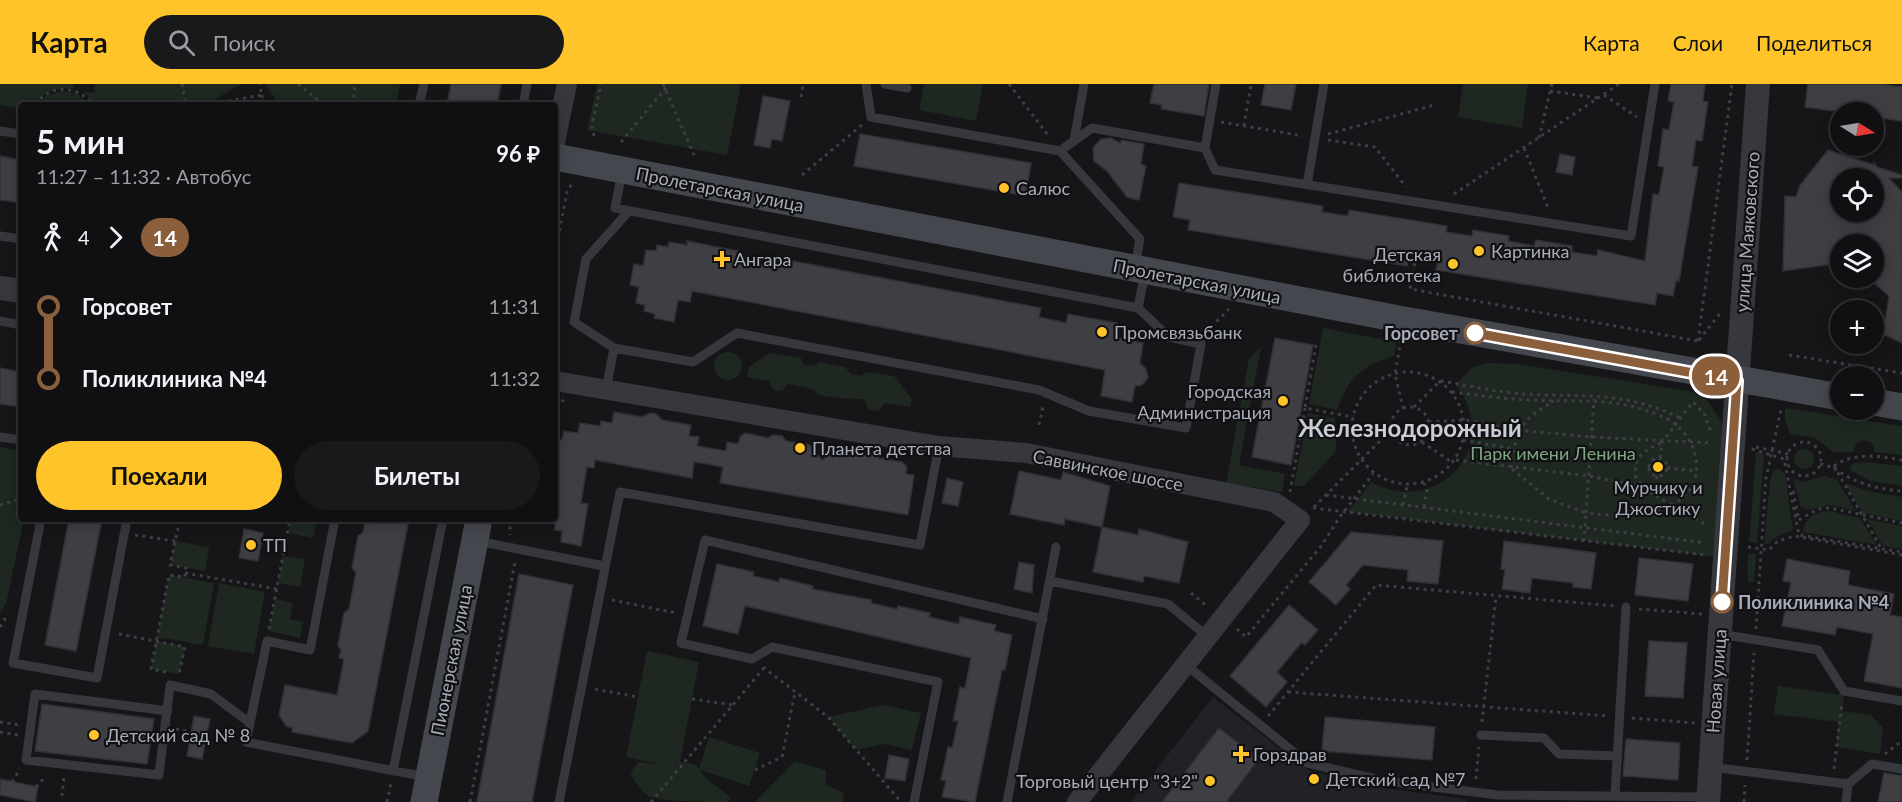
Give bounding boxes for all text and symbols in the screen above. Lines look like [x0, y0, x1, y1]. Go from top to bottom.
search box [144, 15, 564, 69]
text: Карта [30, 25, 108, 59]
icon: search [165, 26, 198, 59]
text: Поиск [213, 29, 276, 56]
text: Карта [1583, 30, 1640, 55]
text: Слои [1673, 30, 1723, 55]
text: Поделиться [1756, 30, 1872, 55]
north arrow [1830, 102, 1884, 156]
map controls [1830, 102, 1884, 420]
text: 5 мин [36, 121, 125, 161]
text: 96 ₽ [496, 140, 540, 167]
street label: улица Маяковского [1730, 151, 1764, 313]
street label: Пролетарская улица [634, 162, 806, 216]
text: 11:27 – 11:32 · Автобус [36, 164, 251, 188]
button: locate [1830, 168, 1884, 222]
place label: Салюс [1016, 177, 1071, 199]
marker: Салюс [997, 181, 1011, 195]
icon: walk [36, 221, 69, 254]
icon: forward [99, 221, 132, 254]
text: 4 [78, 225, 90, 249]
text: 14 [153, 225, 177, 250]
button: layers [1830, 234, 1884, 288]
place label: Картинка [1491, 240, 1570, 262]
place label: Детская библиотека [1343, 243, 1441, 286]
marker: Картинка [1472, 244, 1486, 258]
place label: Ангара [734, 248, 792, 270]
marker: Ангара [715, 252, 729, 266]
street label: Пролетарская улица [1111, 254, 1283, 308]
marker: Детская библиотека [1446, 257, 1460, 271]
text: Горсовет [82, 293, 172, 320]
text: 11:31 [489, 294, 540, 318]
button: + [1830, 300, 1884, 354]
place label: Промсвязьбанк [1114, 321, 1243, 343]
place label: Горсовет [1384, 322, 1459, 344]
marker: Горсовет [1464, 322, 1486, 344]
marker: Промсвязьбанк [1095, 325, 1109, 339]
line badge: 14 [1689, 356, 1743, 396]
text: 14 [1704, 364, 1728, 389]
text: Поликлиника №4 [82, 365, 267, 392]
text: 11:32 [489, 366, 540, 390]
button: − [1830, 366, 1884, 420]
place label: Городская Администрация [1137, 380, 1271, 423]
marker: Городская Администрация [1276, 394, 1290, 408]
district label: Железнодорожный [1298, 413, 1522, 442]
place label: Планета детства [812, 437, 951, 459]
button: Поехали [36, 441, 282, 510]
button: Билеты [294, 441, 540, 510]
marker: Планета детства [793, 441, 807, 455]
park label: Парк имени Ленина [1470, 442, 1636, 464]
street label: Саввинское шоссе [1031, 445, 1185, 495]
marker: Мурчику и Джостику [1651, 460, 1665, 474]
place label: Мурчику и Джостику [1613, 476, 1703, 519]
place label: ТП [263, 534, 287, 556]
marker: ТП [244, 538, 258, 552]
street label: Пионерская улица [426, 583, 476, 737]
marker: Поликлиника №4 [1711, 591, 1733, 613]
place label: Поликлиника №4 [1738, 591, 1889, 613]
street label: Новая улица [1701, 628, 1731, 734]
place label: Детский сад № 8 [106, 724, 250, 746]
marker: Детский сад № 8 [87, 728, 101, 742]
place label: Горздрав [1253, 743, 1327, 765]
marker: Горздрав [1234, 747, 1248, 761]
place label: Детский сад №7 [1326, 768, 1466, 790]
place label: Торговый центр "3+2" [1016, 770, 1198, 792]
marker: Детский сад №7 [1307, 772, 1321, 786]
marker: Торговый центр "3+2" [1203, 774, 1217, 788]

